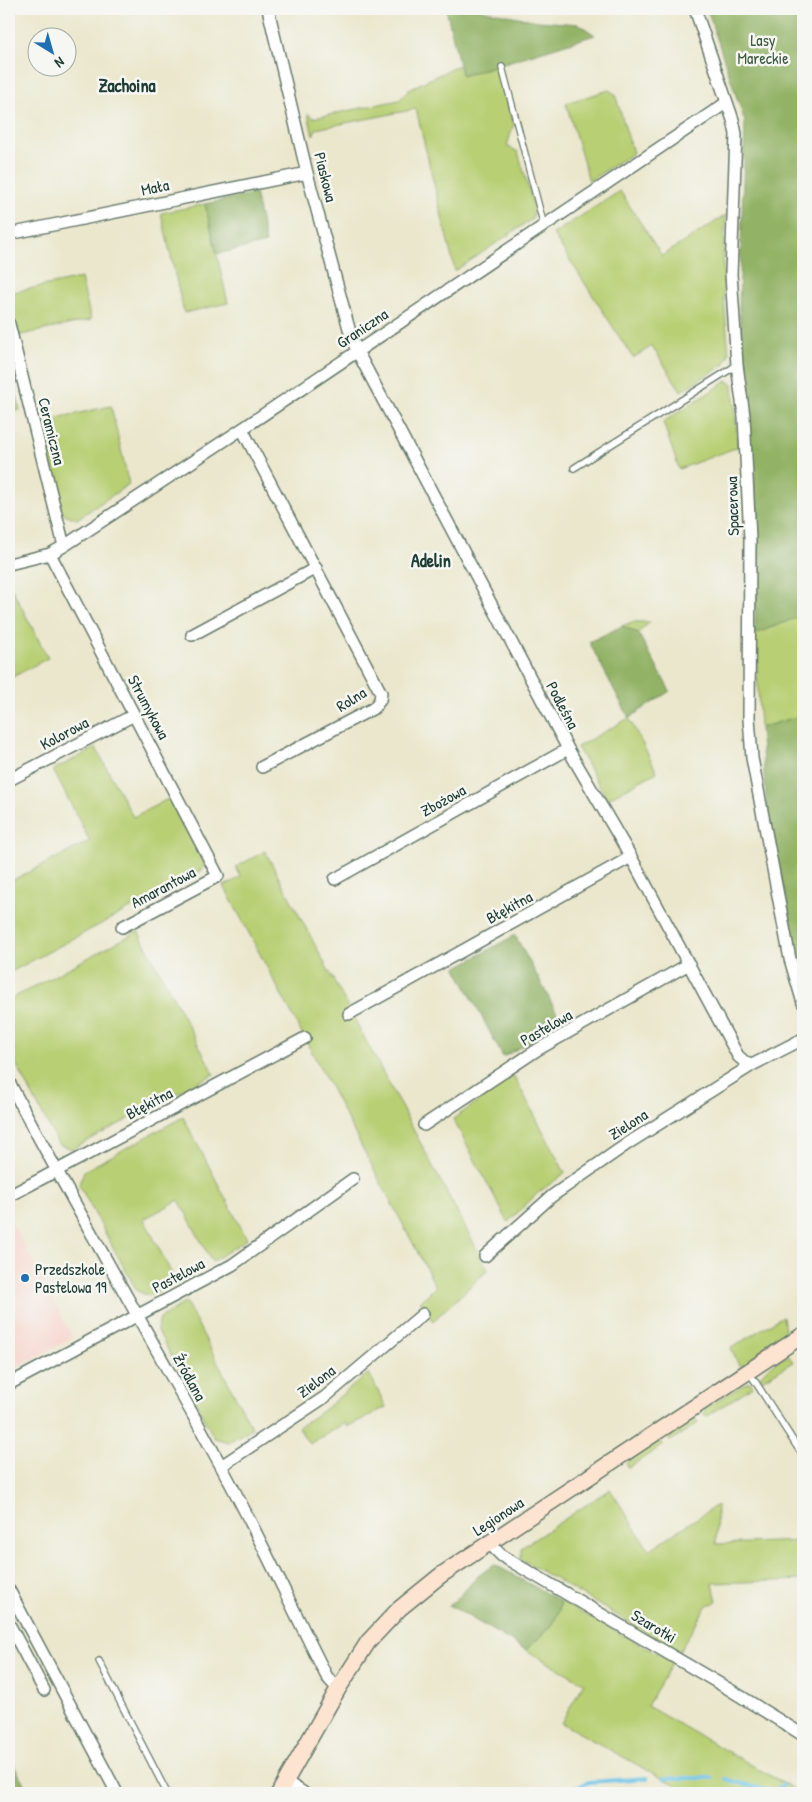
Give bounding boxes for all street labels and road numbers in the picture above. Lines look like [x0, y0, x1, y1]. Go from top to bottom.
street label: Piaskowa [309, 150, 343, 204]
street label: Mała [139, 173, 171, 201]
street label: Graniczna [332, 303, 392, 353]
street label: Ceramiczna [33, 395, 71, 467]
street label: Spacerowa [720, 476, 744, 536]
street label: Strumykowa [123, 671, 175, 743]
street label: Podleśna [541, 677, 585, 733]
street label: Rolna [332, 681, 370, 717]
street label: Kolorowa [36, 711, 92, 755]
street label: Zbożowa [417, 779, 469, 821]
street label: Amarantowa [127, 861, 199, 913]
street label: Błękitna [482, 885, 536, 929]
street label: Pastelowa [516, 1003, 576, 1051]
street label: Błękitna [122, 1082, 176, 1124]
street label: Zielona [604, 1103, 652, 1145]
street label: Pastelowa [148, 1252, 208, 1298]
street label: Źródlana [168, 1349, 212, 1405]
street label: Zielona [292, 1359, 340, 1403]
street label: Legionowa [468, 1491, 528, 1541]
street label: Szarotki [627, 1604, 681, 1648]

